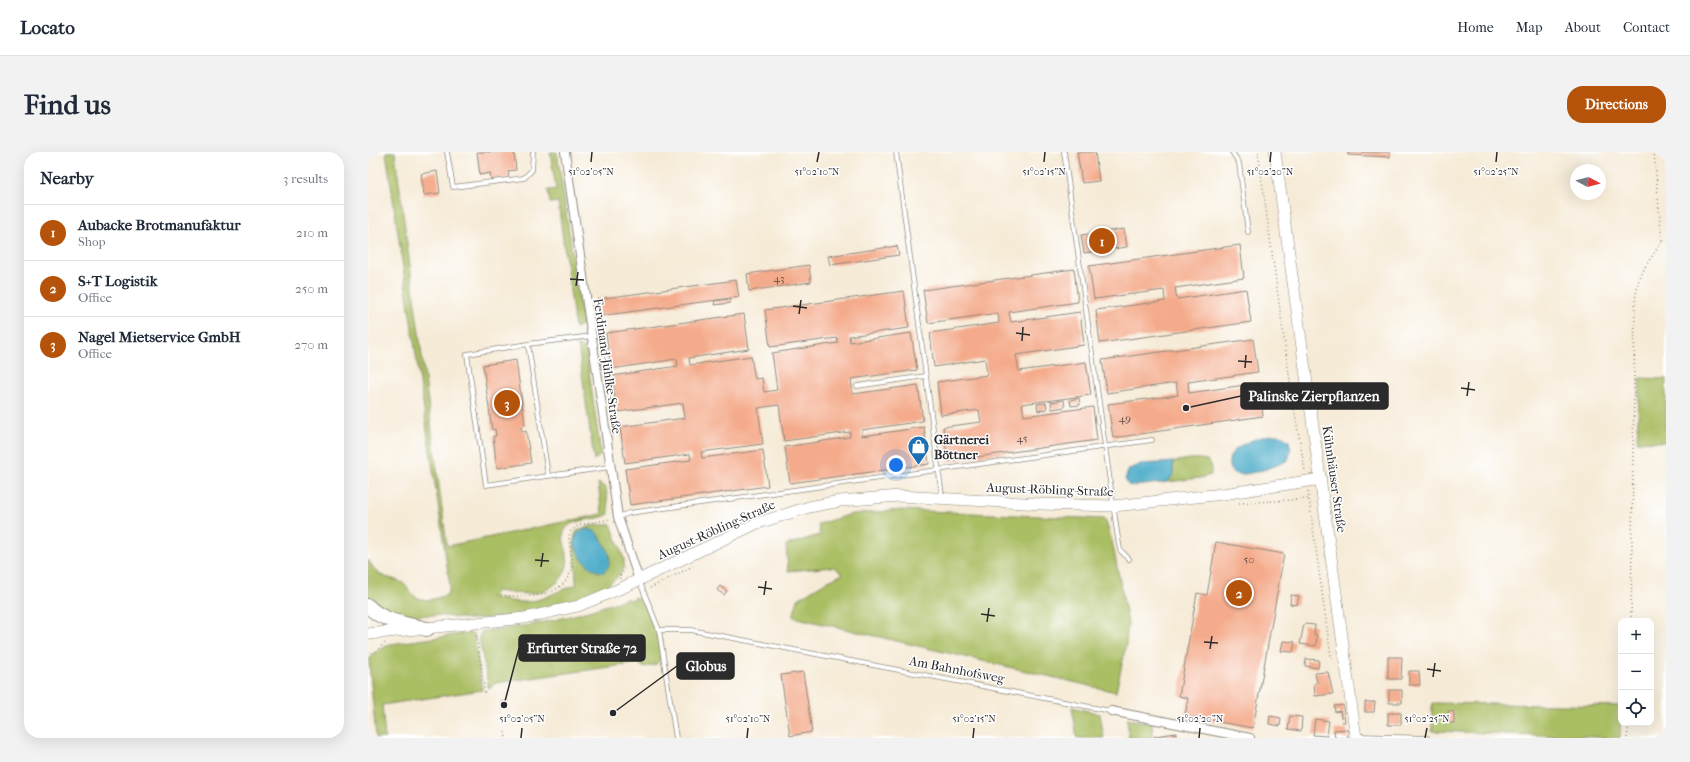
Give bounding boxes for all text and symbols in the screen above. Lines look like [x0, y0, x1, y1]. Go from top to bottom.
text: Locato [20, 17, 75, 39]
text: Home [1457, 19, 1494, 36]
text: Map [1516, 19, 1543, 36]
text: About [1565, 19, 1601, 36]
text: Contact [1623, 19, 1670, 36]
button: Directions [1567, 86, 1666, 123]
text: Find us [24, 88, 111, 121]
north arrow [1570, 164, 1606, 200]
text: 51°02'05"N [568, 166, 614, 178]
text: 51°02'10"N [795, 166, 840, 178]
text: 51°02'15"N [1022, 166, 1066, 178]
text: 51°02'20"N [1247, 166, 1294, 178]
text: 51°02'25"N [1473, 166, 1519, 178]
text: Nearby [40, 168, 94, 188]
text: 3 results [283, 171, 328, 186]
text: Aubacke Brotmanufaktur [78, 216, 241, 234]
text: 1 [51, 225, 55, 240]
text: 210 m [296, 225, 328, 240]
pin: 1 [1089, 226, 1115, 256]
text: Shop [78, 234, 106, 249]
text: S+T Logistik [78, 272, 157, 290]
house number: 43 [773, 272, 785, 285]
text: 2 [50, 281, 56, 296]
text: 250 m [295, 281, 328, 296]
text: Office [78, 290, 112, 305]
street label: Ferdinand-Jühlke-Straße [591, 297, 625, 435]
text: Nagel Mietservice GmbH [78, 328, 241, 346]
text: 3 [50, 337, 56, 352]
text: 270 m [294, 337, 328, 352]
text: Office [78, 346, 112, 361]
callout: Palinske Zierpflanzen [1241, 383, 1388, 409]
pin: 3 [494, 388, 520, 418]
text: Palinske Zierpflanzen [1248, 388, 1380, 405]
house number: 49 [1119, 412, 1131, 425]
street label: Kühnhäuser Straße [1320, 425, 1350, 534]
place label: Gärtnerei Böttner [934, 432, 989, 462]
house number: 45 [1017, 432, 1028, 445]
shop icon: Gärtnerei Böttner [906, 433, 932, 466]
your location [886, 455, 906, 475]
street label: August-Röbling-Straße [985, 480, 1114, 499]
street label: August-Röbling-Straße [654, 496, 778, 563]
house number: 50 [1244, 553, 1254, 566]
pin: 2 [1226, 578, 1252, 608]
map controls [1618, 618, 1654, 726]
button: + [1618, 618, 1654, 654]
callout: Erfurter Straße 72 [519, 635, 645, 661]
text: Erfurter Straße 72 [527, 640, 637, 657]
callout: Globus [677, 653, 734, 679]
street label: Am Bahnhofsweg [907, 653, 1007, 686]
button: − [1618, 654, 1654, 690]
text: Globus [685, 658, 727, 675]
button: locate [1618, 690, 1654, 726]
text: 51°02'05"N [499, 713, 545, 725]
text: 51°02'10"N [726, 713, 771, 725]
text: 51°02'15"N [952, 713, 996, 725]
text: 51°02'20"N [1177, 713, 1224, 725]
text: 51°02'25"N [1404, 713, 1450, 725]

